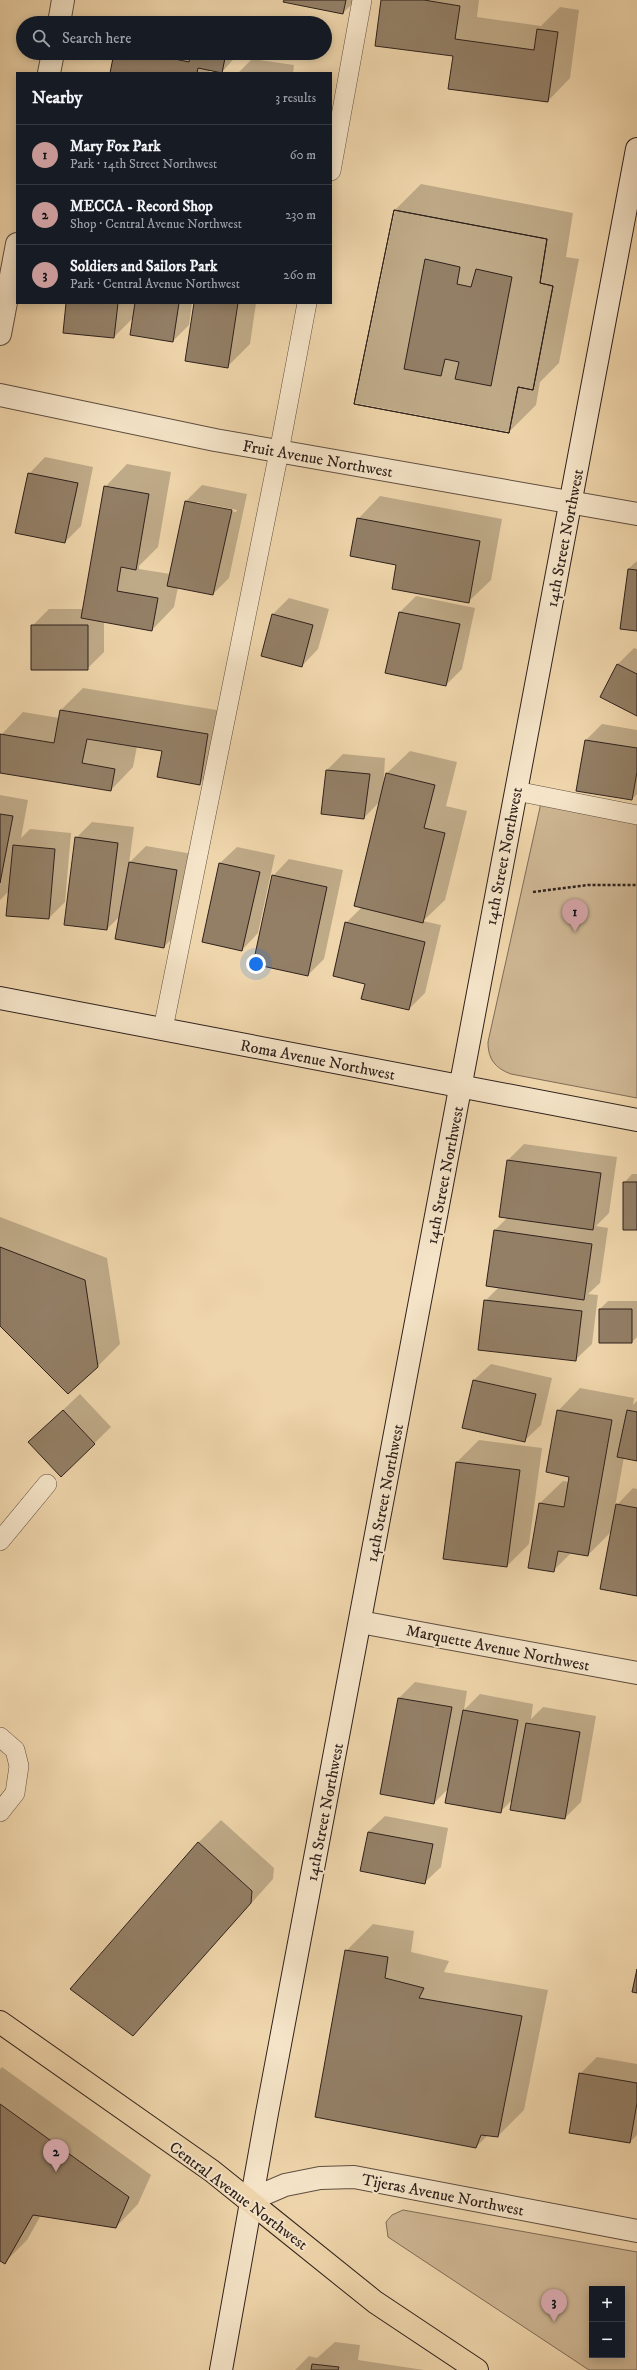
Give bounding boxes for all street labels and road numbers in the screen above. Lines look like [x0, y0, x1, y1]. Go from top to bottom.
street label: Fruit Avenue Northwest [241, 436, 394, 482]
street label: 14th Street Northwest [542, 467, 588, 609]
street label: 14th Street Northwest [481, 785, 527, 927]
street label: Roma Avenue Northwest [239, 1035, 397, 1085]
street label: 14th Street Northwest [422, 1104, 468, 1246]
street label: 14th Street Northwest [362, 1422, 408, 1564]
street label: Marquette Avenue Northwest [404, 1620, 591, 1676]
street label: 14th Street Northwest [302, 1741, 348, 1883]
street label: Central Avenue Northwest [165, 2137, 312, 2254]
street label: Tijeras Avenue Northwest [360, 2169, 526, 2221]

